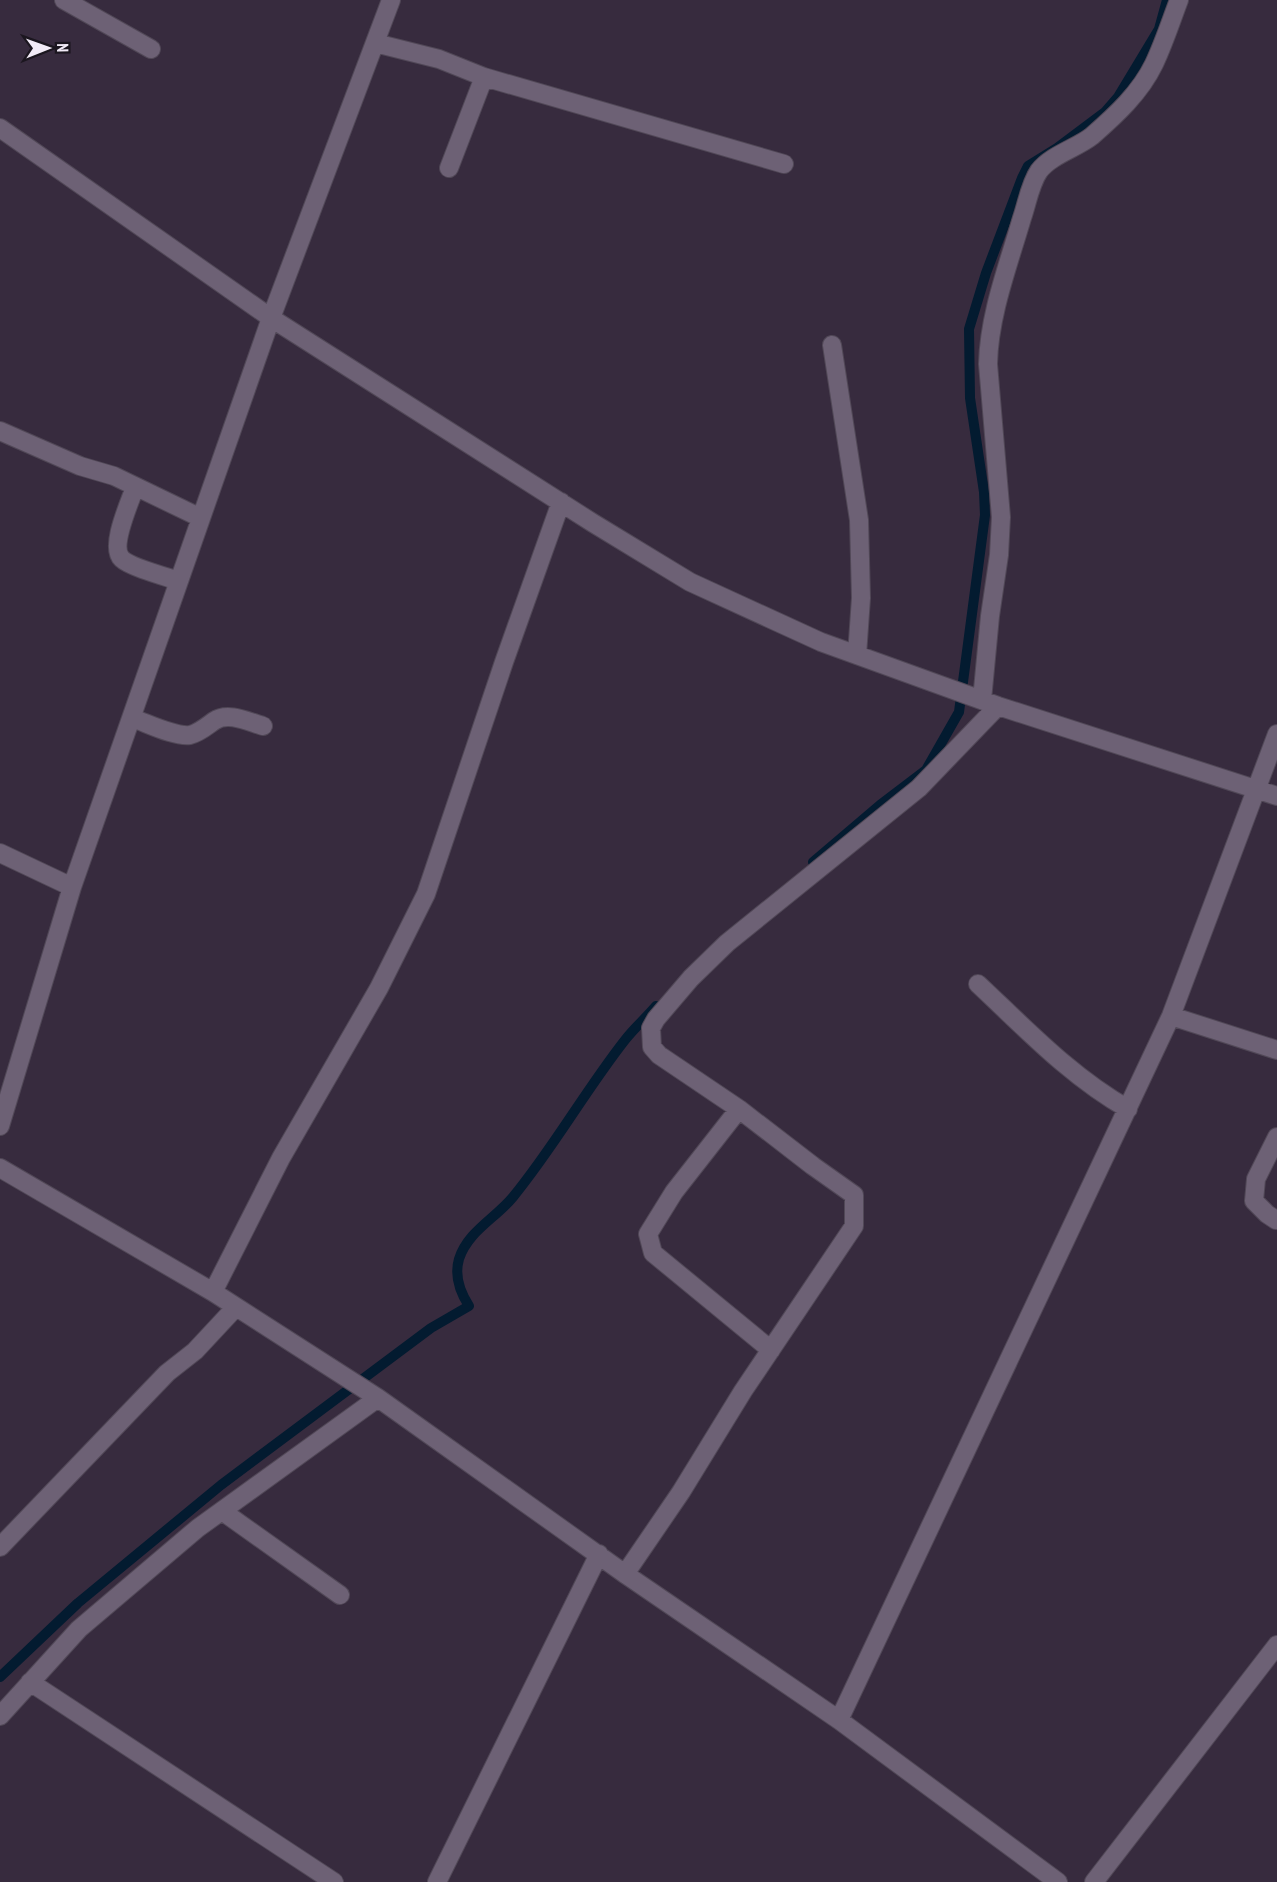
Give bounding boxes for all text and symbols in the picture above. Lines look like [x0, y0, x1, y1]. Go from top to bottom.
north arrow [18, 18, 78, 78]
text: N [53, 43, 73, 52]

